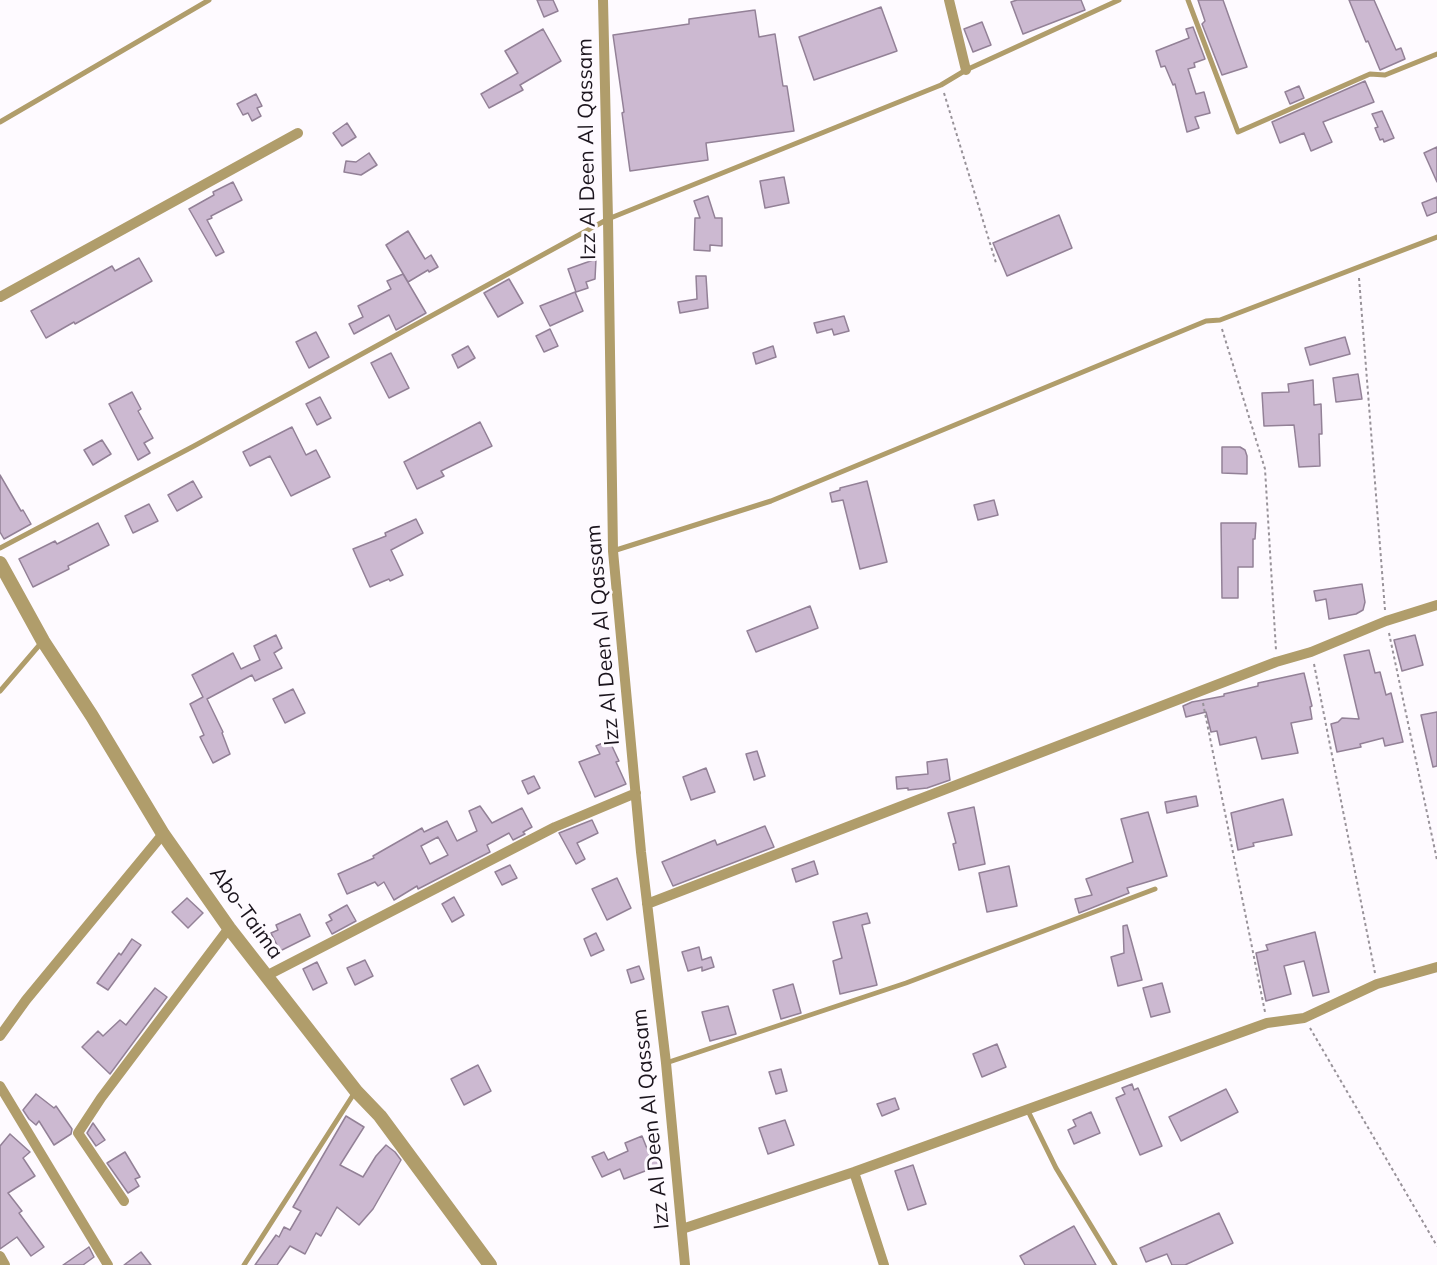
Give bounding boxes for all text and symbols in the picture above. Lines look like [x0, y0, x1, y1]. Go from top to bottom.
street label: Izz Al Deen Al Qassam [572, 38, 602, 260]
street label: Izz Al Deen Al Qassam [581, 524, 625, 746]
street label: Abo-Taima [204, 862, 288, 964]
street label: Izz Al Deen Al Qassam [627, 1008, 675, 1230]

